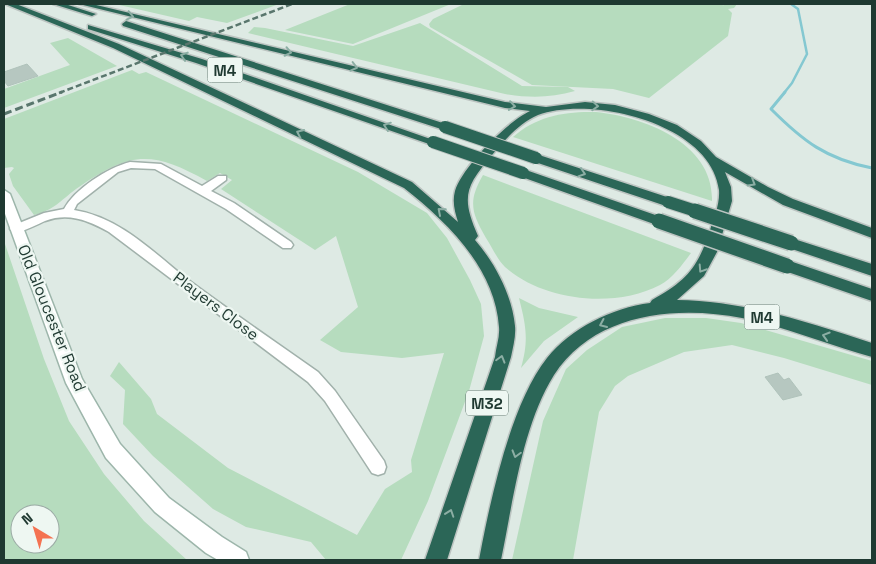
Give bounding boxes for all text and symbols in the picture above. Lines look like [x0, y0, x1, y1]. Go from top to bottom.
one-way arrow [126, 10, 134, 21]
one-way arrow [284, 46, 293, 57]
one-way arrow [180, 52, 188, 62]
road number: M4 [208, 58, 242, 82]
one-way arrow [350, 61, 359, 72]
one-way arrow [508, 100, 516, 110]
one-way arrow [591, 101, 599, 112]
one-way arrow [383, 122, 392, 132]
one-way arrow [296, 129, 305, 139]
one-way arrow [577, 167, 586, 177]
one-way arrow [747, 177, 756, 187]
one-way arrow [438, 208, 447, 217]
street label: Old Gloucester Road [13, 242, 91, 394]
one-way arrow [699, 263, 708, 273]
street label: Players Close [169, 267, 263, 345]
road number: M4 [744, 304, 780, 330]
one-way arrow [599, 317, 608, 328]
one-way arrow [822, 331, 830, 341]
one-way arrow [496, 356, 506, 364]
road number: M32 [466, 390, 508, 416]
one-way arrow [512, 449, 522, 457]
north arrow [10, 504, 60, 554]
text: N [18, 509, 36, 529]
one-way arrow [444, 510, 454, 518]

